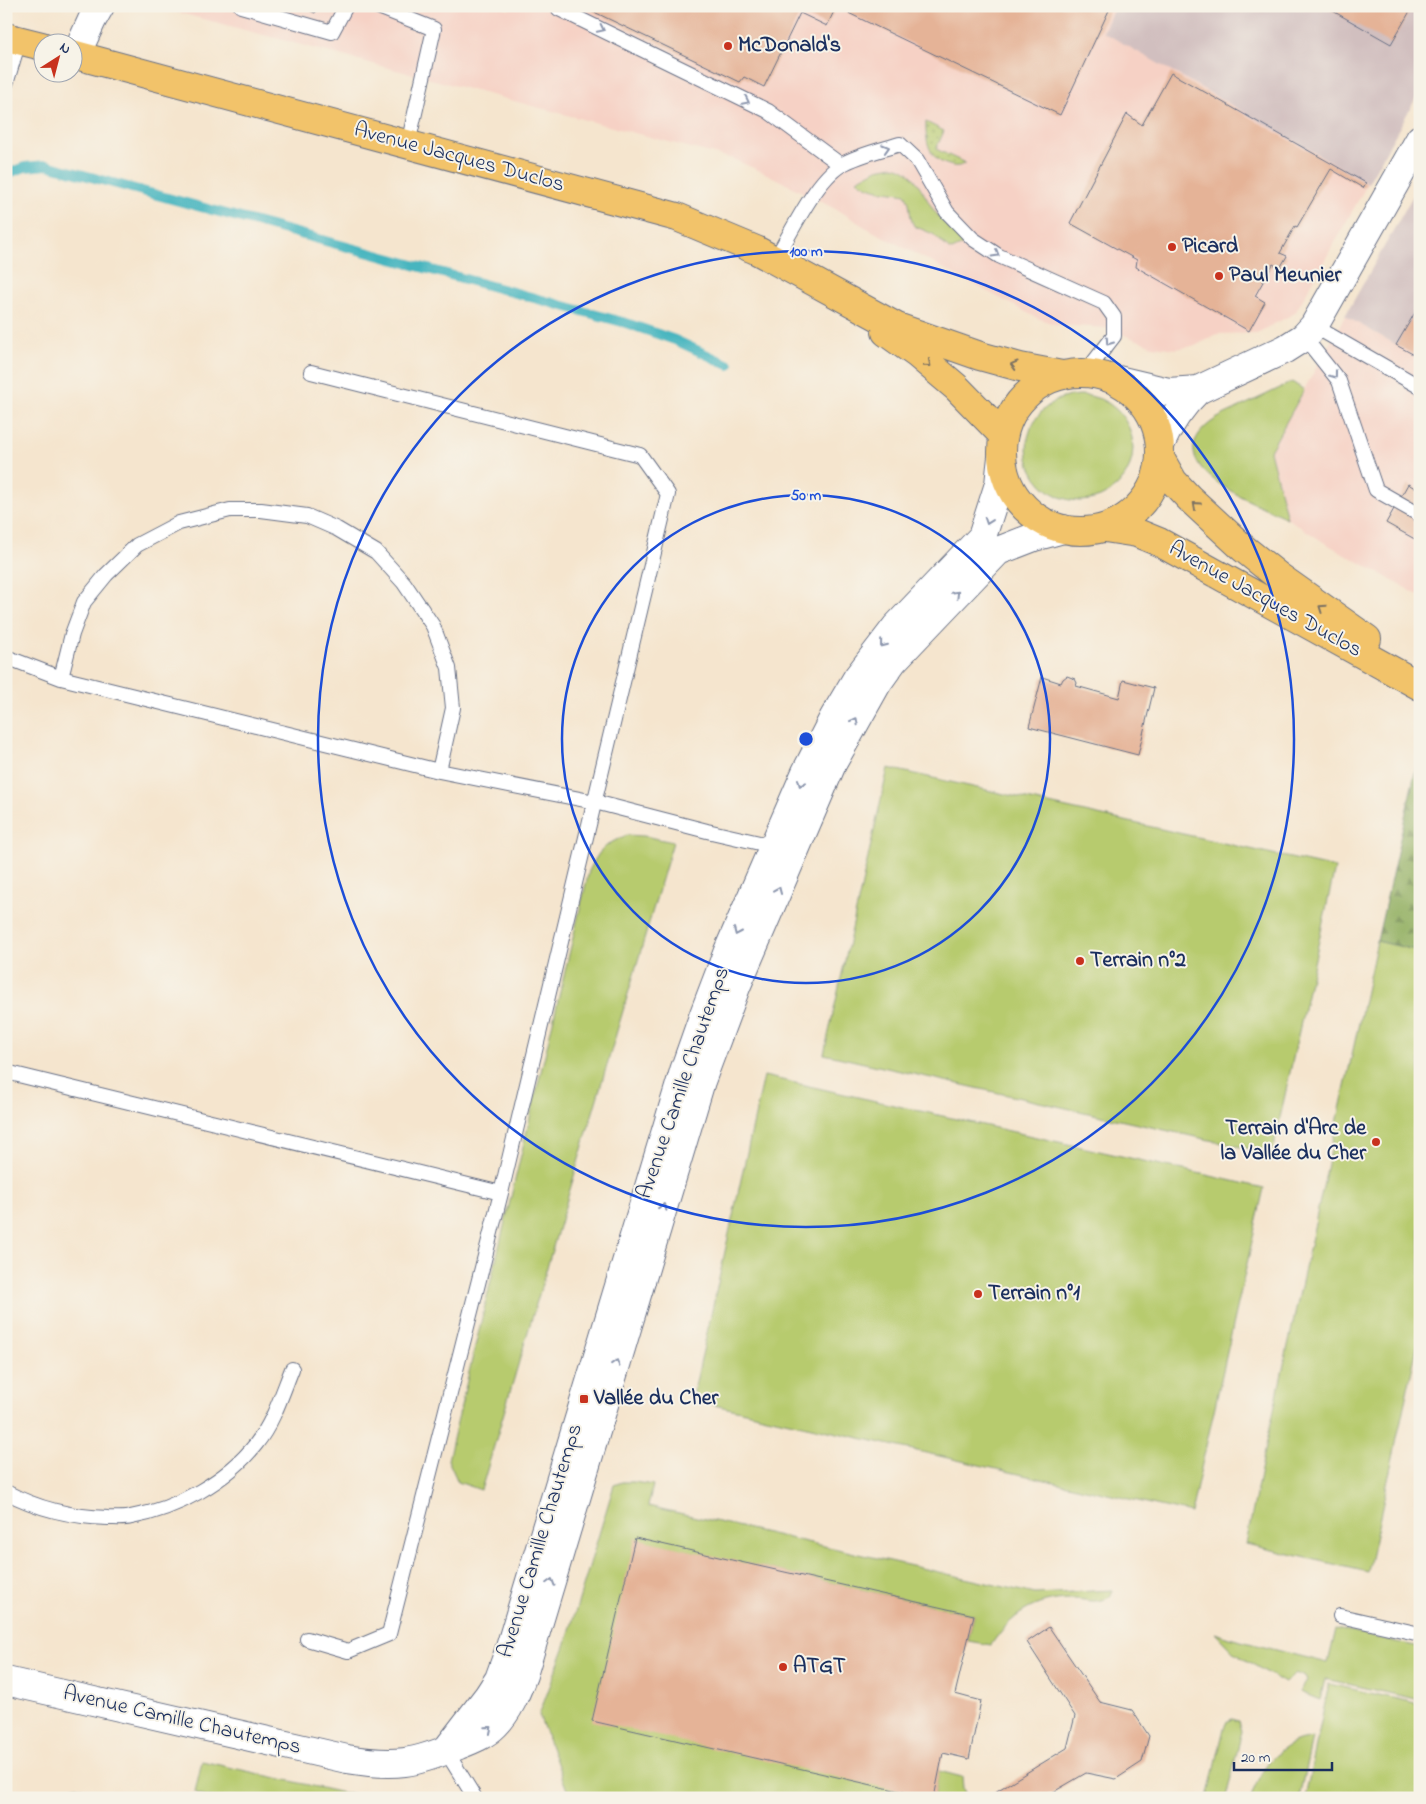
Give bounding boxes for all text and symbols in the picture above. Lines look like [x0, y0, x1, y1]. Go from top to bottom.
one-way arrow [595, 23, 604, 33]
place label: McDonald's [738, 30, 841, 62]
north arrow [32, 32, 82, 82]
text: N [55, 37, 75, 60]
marker: McDonald's [722, 40, 734, 52]
one-way arrow [741, 94, 750, 104]
street label: Avenue Jacques Duclos [350, 115, 568, 201]
one-way arrow [881, 144, 890, 154]
place label: Picard [1182, 231, 1239, 263]
text: 100 m [789, 241, 823, 263]
marker: Picard [1166, 241, 1178, 253]
one-way arrow [991, 247, 1000, 257]
place label: Paul Meunier [1229, 260, 1342, 292]
marker: Paul Meunier [1213, 270, 1225, 282]
one-way arrow [1106, 336, 1115, 346]
one-way arrow [923, 359, 932, 368]
one-way arrow [1009, 360, 1018, 371]
one-way arrow [1329, 369, 1337, 378]
text: 50 m [791, 485, 822, 507]
one-way arrow [1192, 502, 1201, 511]
one-way arrow [984, 516, 994, 525]
street label: Avenue Jacques Duclos [1162, 533, 1368, 667]
one-way arrow [950, 591, 959, 600]
one-way arrow [1318, 605, 1328, 614]
one-way arrow [880, 638, 889, 647]
one-way arrow [849, 717, 859, 726]
centre of rings [797, 730, 815, 748]
one-way arrow [797, 778, 807, 787]
one-way arrow [772, 886, 782, 895]
one-way arrow [732, 928, 742, 936]
place label: Terrain n°2 [1090, 945, 1186, 977]
marker: Terrain n°2 [1074, 955, 1086, 967]
street label: Avenue Camille Chautemps [629, 963, 739, 1203]
place label: Terrain d'Arc de la Vallée du Cher [1221, 1113, 1367, 1170]
marker: Terrain d'Arc de la Vallée du Cher [1370, 1136, 1382, 1148]
one-way arrow [657, 1204, 667, 1212]
place label: Terrain n°1 [988, 1278, 1080, 1310]
marker: Terrain n°1 [972, 1288, 984, 1300]
one-way arrow [610, 1359, 620, 1367]
place label: Vallée du Cher [593, 1383, 720, 1415]
marker: Vallée du Cher [578, 1393, 590, 1405]
street label: Avenue Camille Chautemps [490, 1420, 592, 1662]
one-way arrow [545, 1578, 555, 1586]
place label: ATGT [793, 1651, 846, 1683]
marker: ATGT [777, 1661, 789, 1673]
street label: Avenue Camille Chautemps [60, 1678, 304, 1764]
one-way arrow [484, 1726, 493, 1735]
scale bar [1234, 1739, 1331, 1771]
text: 20 m [1241, 1747, 1271, 1769]

